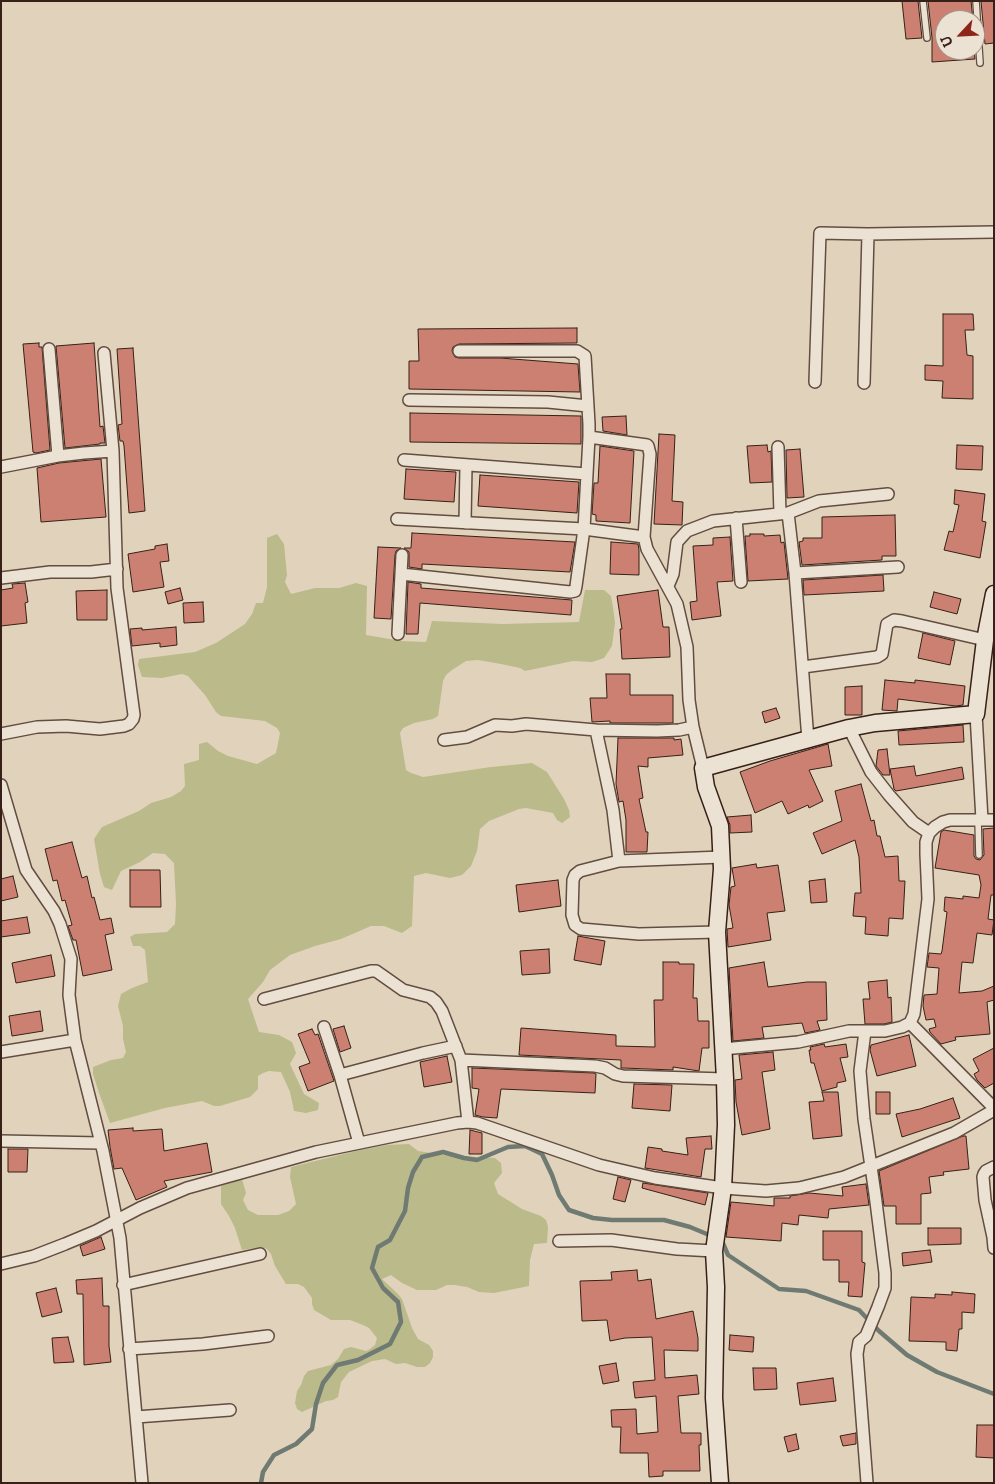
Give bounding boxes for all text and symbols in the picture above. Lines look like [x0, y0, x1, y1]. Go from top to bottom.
north arrow [935, 10, 985, 60]
text: U [937, 32, 958, 50]

